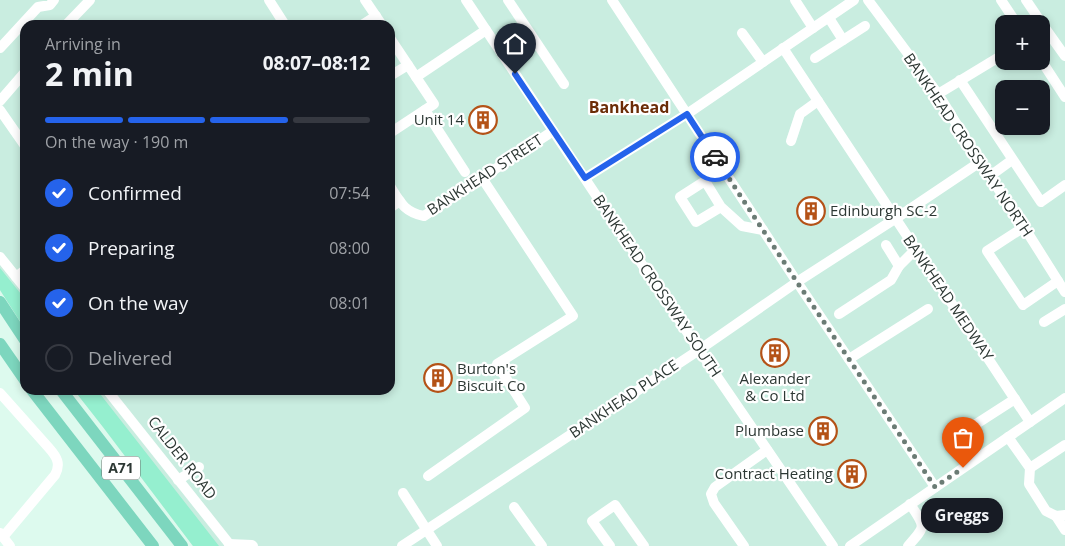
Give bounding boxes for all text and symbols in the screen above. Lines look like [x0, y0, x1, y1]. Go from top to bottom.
map controls [995, 15, 1050, 135]
button: + [995, 15, 1050, 70]
pin [494, 23, 536, 74]
icon: home [501, 30, 529, 58]
text: Arriving in [45, 33, 121, 55]
street label: BANKHEAD CROSSWAY NORTH [900, 49, 1038, 240]
text: 08:07–08:12 [263, 50, 370, 76]
text: 2 min [45, 52, 134, 95]
button: − [995, 80, 1050, 135]
district label: Bankhead [589, 96, 669, 118]
building icon: Unit 14 [468, 105, 498, 135]
place label: Unit 14 [414, 109, 464, 129]
street label: BANKHEAD STREET [423, 129, 547, 219]
text: On the way · 190 m [45, 131, 188, 153]
courier [690, 132, 740, 182]
icon: car [701, 143, 729, 171]
icon: check [45, 179, 73, 207]
text: Confirmed [88, 180, 182, 206]
text: 07:54 [329, 182, 370, 204]
street label: BANKHEAD CROSSWAY SOUTH [589, 190, 726, 381]
building icon: Edinburgh SC-2 [796, 196, 826, 226]
place label: Edinburgh SC-2 [830, 200, 937, 220]
street label: BANKHEAD MEDWAY [899, 231, 999, 365]
icon: check [45, 234, 73, 262]
text: Preparing [88, 235, 175, 261]
text: 08:00 [329, 237, 370, 259]
icon: check [45, 289, 73, 317]
text: On the way [88, 290, 188, 316]
text: 08:01 [329, 292, 370, 314]
building icon: Alexander & Co Ltd [760, 338, 790, 368]
text: Delivered [88, 345, 172, 371]
street label: BANKHEAD PLACE [565, 354, 682, 442]
place label: Burton's Biscuit Co [457, 358, 526, 395]
building icon: Burton's Biscuit Co [423, 363, 453, 393]
place label: Alexander & Co Ltd [740, 368, 810, 405]
street label: CALDER ROAD [144, 412, 222, 503]
building icon: Plumbase [808, 416, 838, 446]
pin [942, 417, 984, 468]
place label: Plumbase [735, 420, 804, 440]
icon: bag [949, 424, 977, 452]
road number: A71 [102, 456, 140, 479]
building icon: Contract Heating [837, 459, 867, 489]
place label: Contract Heating [715, 463, 833, 483]
callout: Greggs [922, 498, 1004, 533]
text: Greggs [935, 504, 989, 526]

